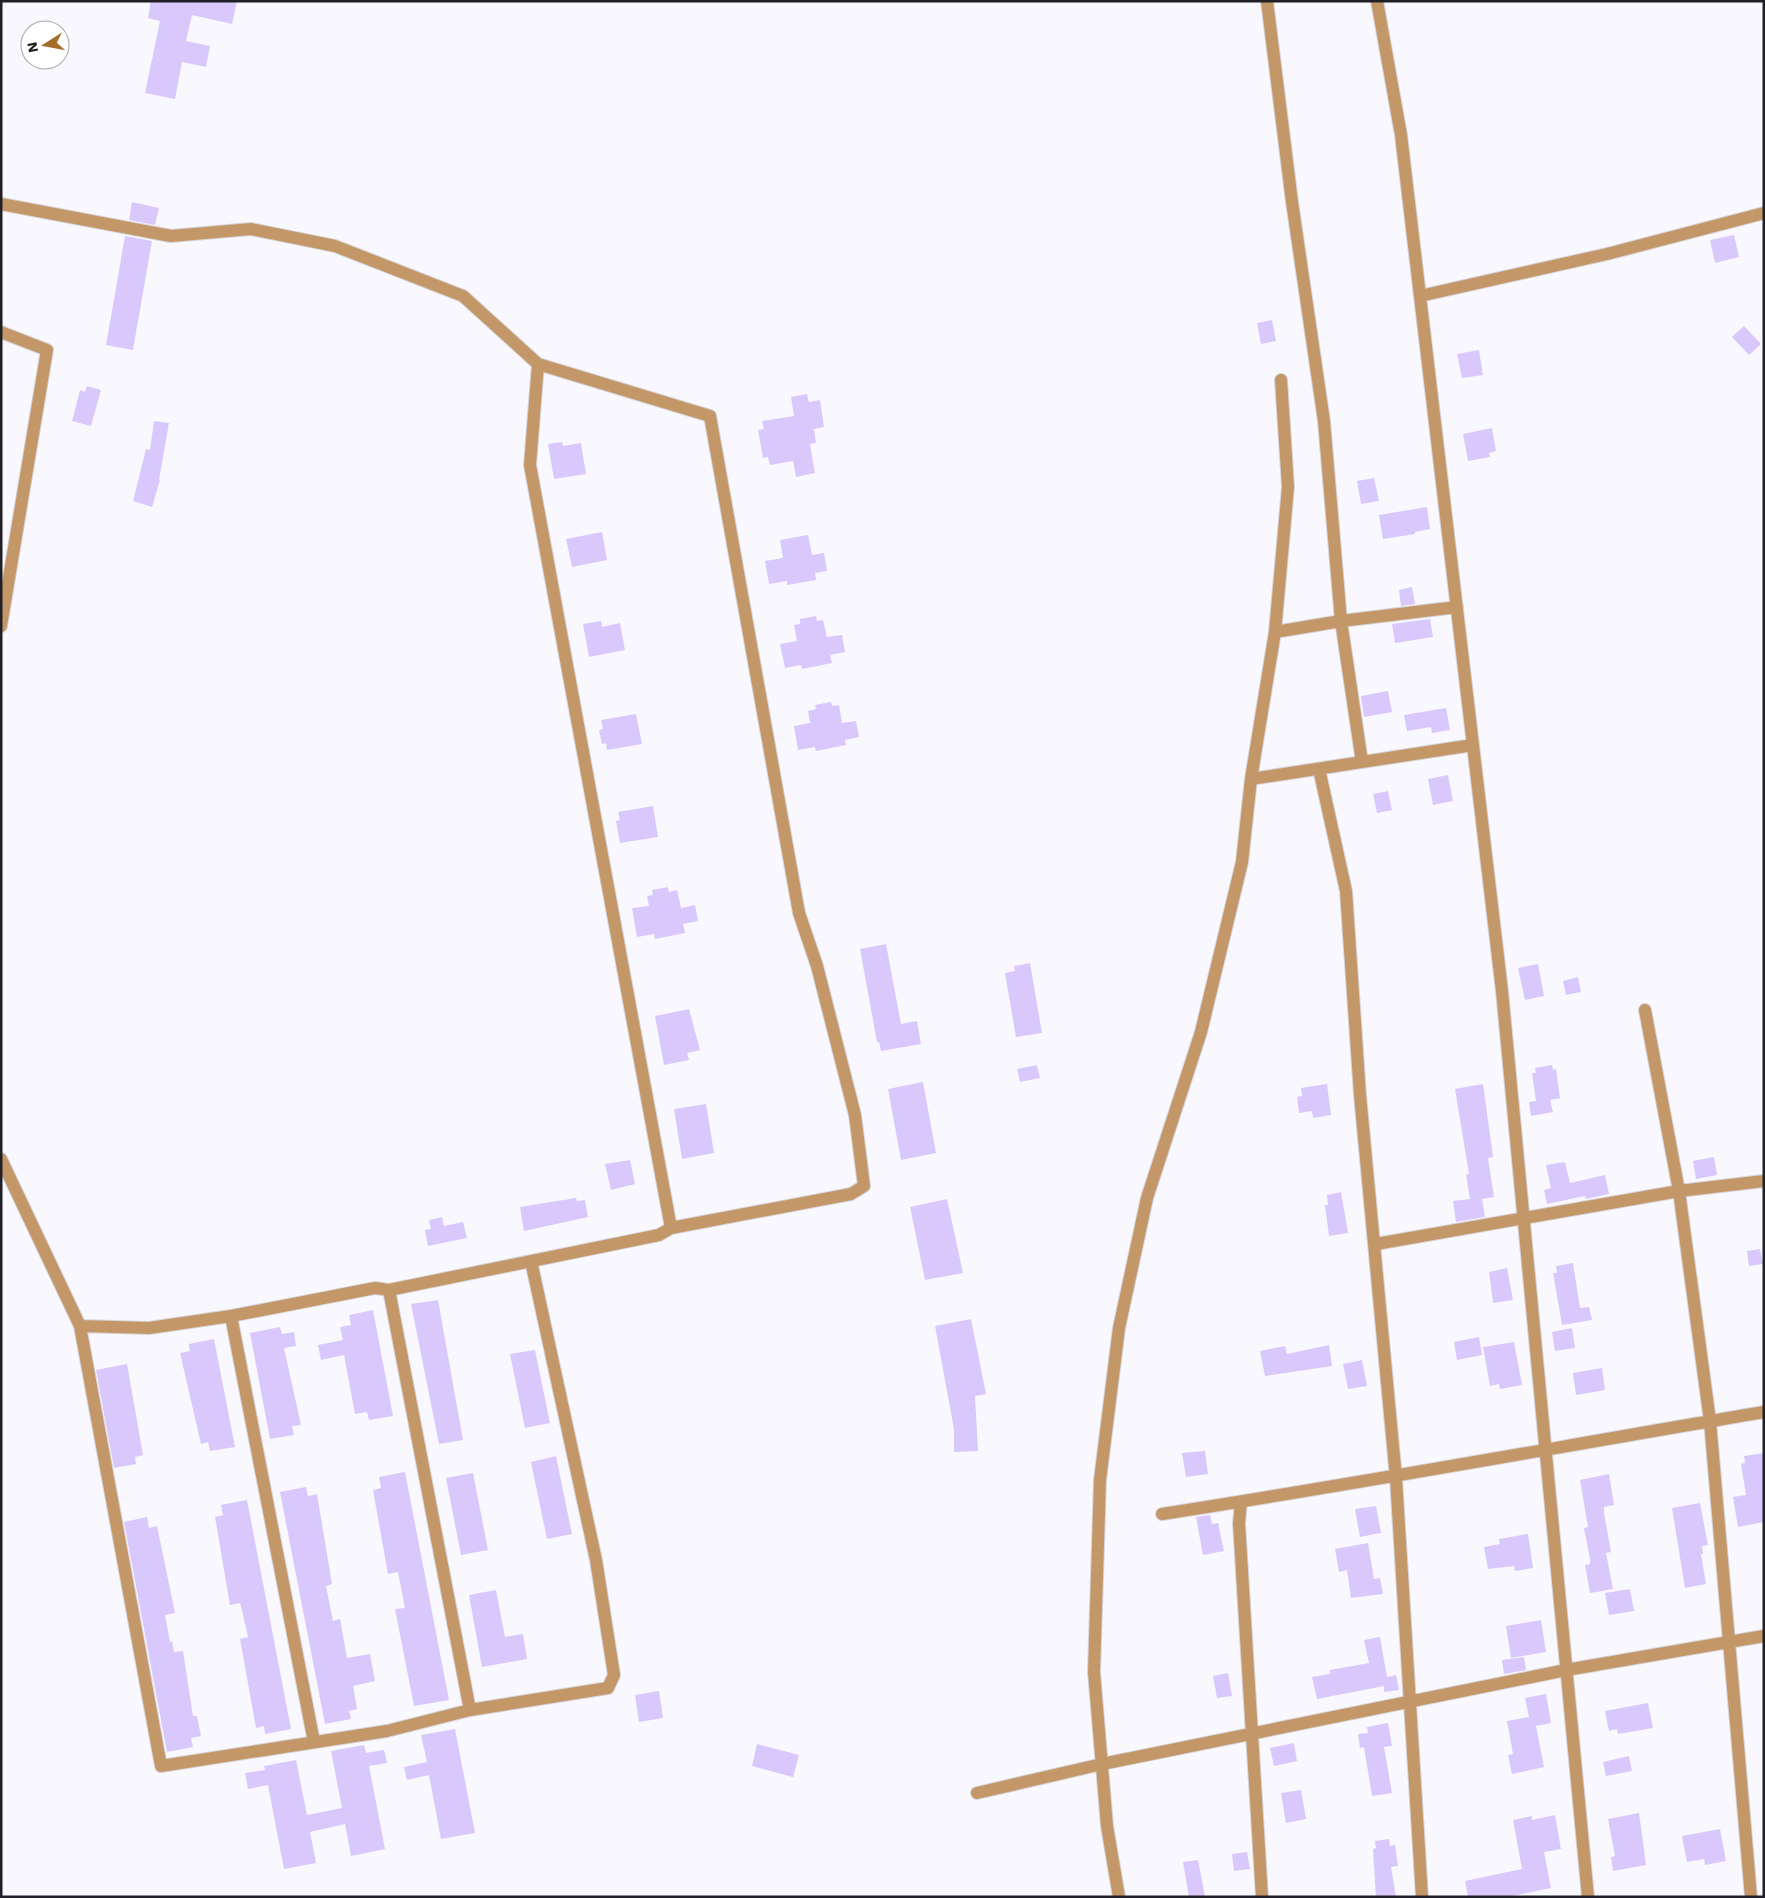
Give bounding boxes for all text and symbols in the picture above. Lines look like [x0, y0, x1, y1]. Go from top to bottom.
north arrow [20, 20, 70, 70]
text: N [23, 41, 41, 54]

